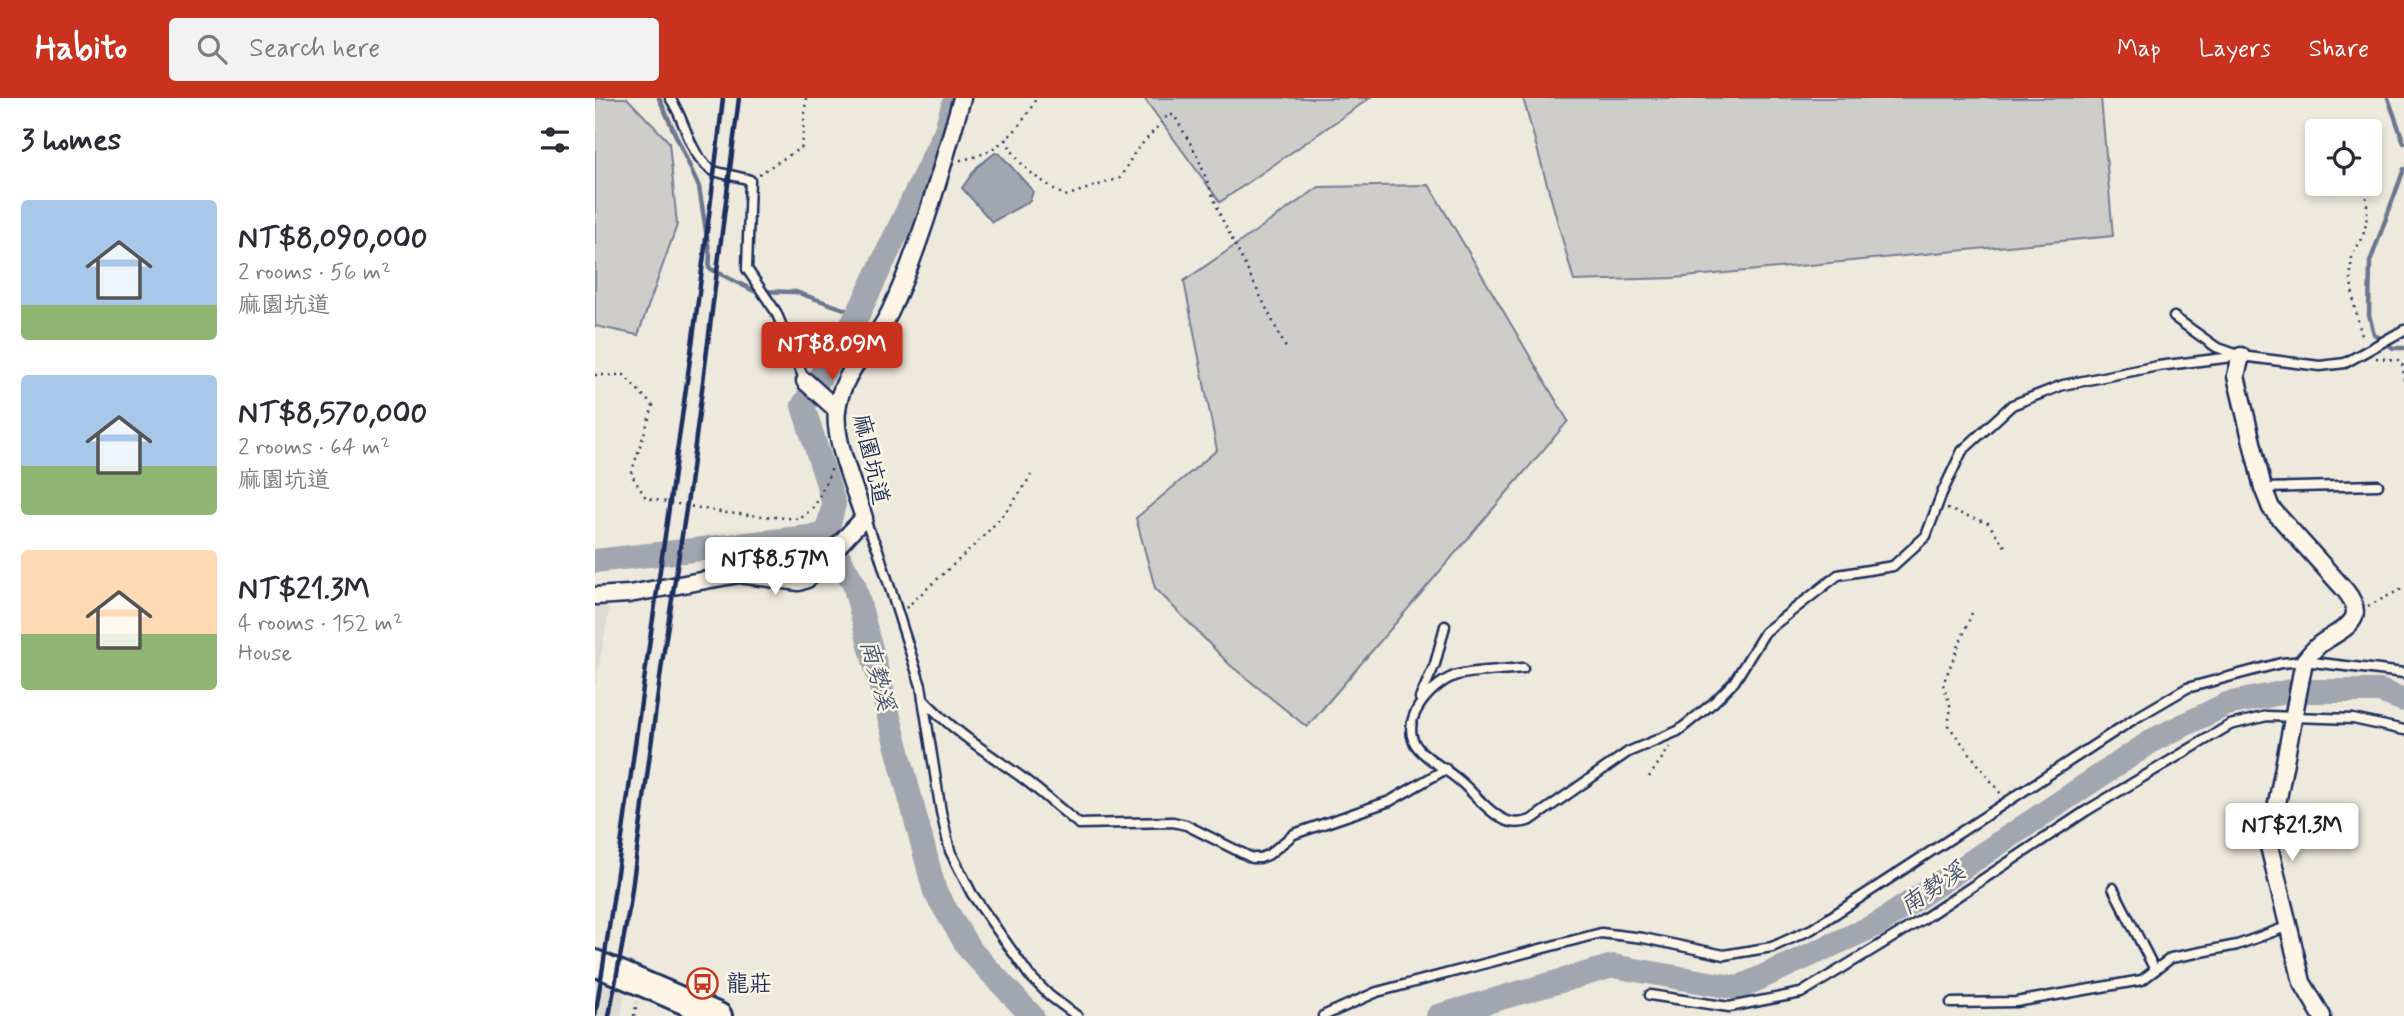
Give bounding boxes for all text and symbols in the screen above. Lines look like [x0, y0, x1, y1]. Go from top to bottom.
search box [169, 18, 659, 81]
text: Habito [35, 27, 127, 71]
icon: search [193, 30, 231, 68]
text: Search here [249, 32, 380, 66]
text: Map [2117, 34, 2161, 65]
text: Layers [2199, 34, 2271, 65]
text: Share [2309, 34, 2369, 65]
map controls [2305, 119, 2382, 196]
button: locate [2305, 119, 2382, 196]
text: 3 homes [21, 121, 121, 160]
icon: filters [536, 121, 574, 159]
text: NT$8,090,000 [238, 219, 428, 258]
icon: home [77, 228, 161, 312]
text: 2 rooms · 56 m² [238, 258, 391, 288]
text: 麻園坑道 [238, 291, 330, 321]
pin: NT$8.09M [760, 322, 904, 382]
text: NT$8.09M [778, 330, 887, 360]
text: NT$8,570,000 [238, 394, 427, 433]
icon: home [77, 403, 161, 487]
street label: 麻園坑道 [845, 411, 895, 508]
text: 2 rooms · 64 m² [238, 433, 390, 463]
text: 麻園坑道 [238, 466, 330, 496]
pin: NT$8.57M [703, 538, 847, 597]
text: NT$8.57M [721, 545, 829, 575]
text: NT$21.3M [238, 570, 370, 609]
icon: home [77, 578, 161, 662]
text: 4 rooms · 152 m² [238, 609, 403, 639]
water label: 南勢溪 [852, 637, 901, 716]
text: House [238, 639, 292, 669]
pin: NT$21.3M [2220, 804, 2364, 863]
text: NT$21.3M [2241, 811, 2343, 841]
water label: 南勢溪 [1894, 855, 1973, 922]
bus stop icon: 龍莊 [686, 966, 720, 1000]
place label: 龍莊 [726, 970, 772, 1000]

